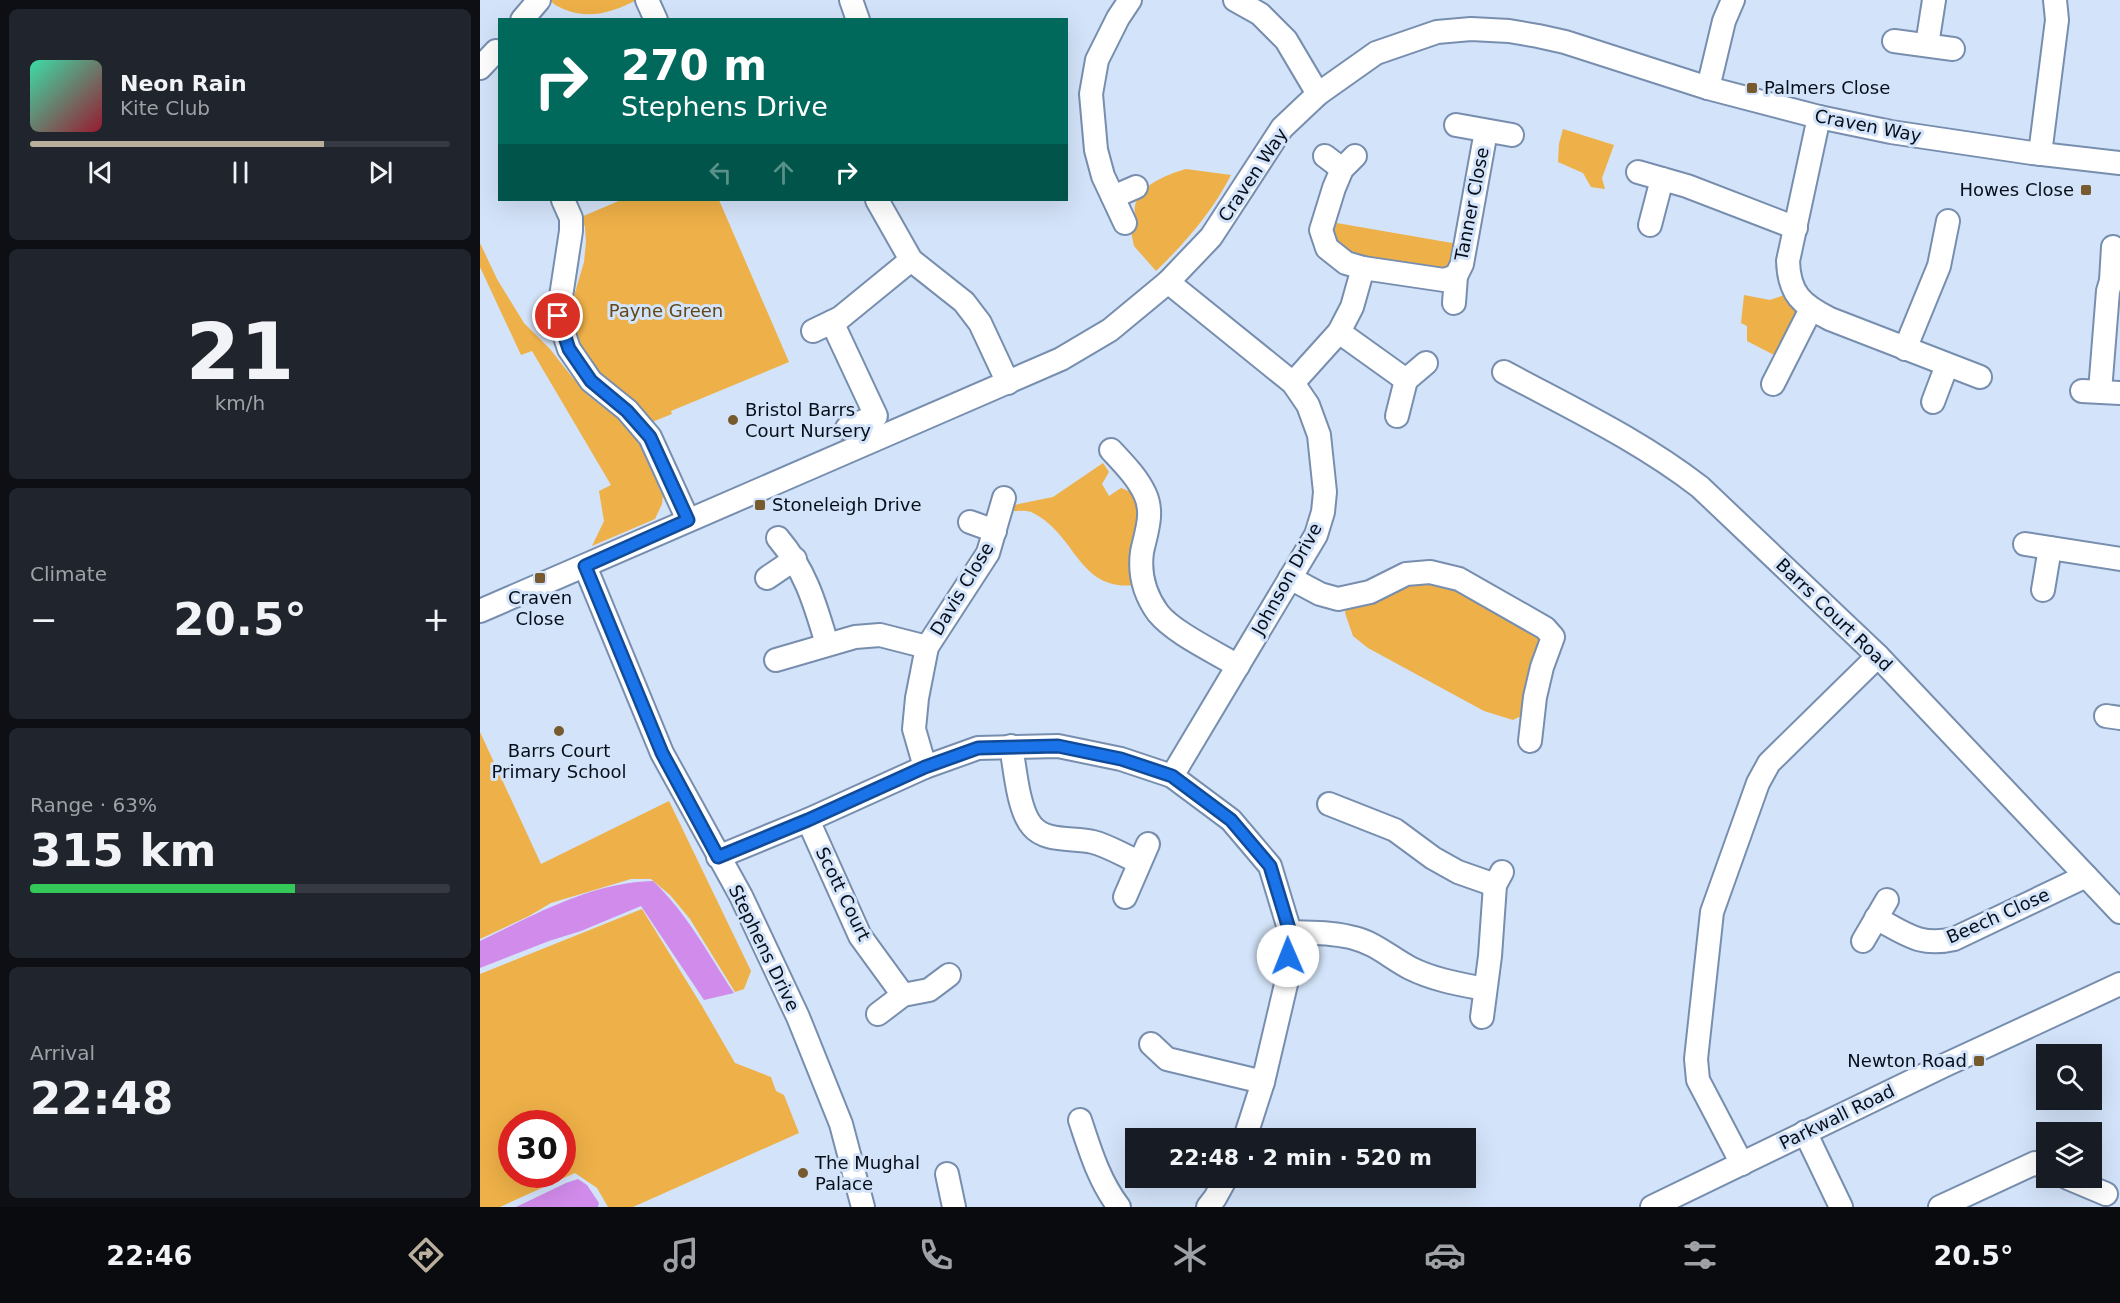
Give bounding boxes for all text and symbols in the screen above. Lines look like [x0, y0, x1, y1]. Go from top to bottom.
text: 270 m [621, 41, 767, 90]
icon: right [522, 42, 600, 120]
text: Neon Rain [120, 71, 247, 96]
place label: Palmers Close [1764, 77, 1890, 98]
marker: Palmers Close [1745, 81, 1759, 95]
text: Stephens Drive [621, 91, 828, 122]
text: Kite Club [120, 96, 210, 120]
street label: Craven Way [1813, 105, 1924, 146]
street label: Craven Way [1214, 124, 1292, 225]
street label: Tanner Close [1450, 145, 1493, 263]
icon: previous [84, 156, 117, 189]
icon: pause [224, 156, 257, 189]
icon: next [364, 156, 397, 189]
icon: left [704, 156, 737, 189]
icon: ahead [767, 156, 800, 189]
icon: right [830, 156, 863, 189]
place label: Howes Close [1960, 179, 2074, 200]
marker: Howes Close [2079, 183, 2093, 197]
pin [532, 290, 583, 341]
icon: arrive [541, 299, 574, 332]
park label: Payne Green [609, 300, 723, 321]
text: 21 [186, 307, 294, 397]
text: km/h [215, 391, 265, 415]
place label: Bristol Barrs Court Nursery [745, 399, 871, 441]
marker: Bristol Barrs Court Nursery [726, 413, 740, 427]
place label: Stoneleigh Drive [772, 494, 922, 515]
marker: Stoneleigh Drive [753, 498, 767, 512]
street label: Johnson Drive [1247, 519, 1326, 639]
street label: Davis Close [926, 538, 998, 639]
street label: Barrs Court Road [1772, 554, 1897, 675]
text: Climate [30, 562, 107, 586]
marker: Craven Close [533, 571, 547, 585]
place label: Craven Close [508, 587, 572, 629]
text: 20.5° [173, 593, 307, 646]
text: − [30, 600, 58, 639]
text: + [422, 600, 450, 639]
marker: Barrs Court Primary School [552, 724, 566, 738]
place label: Barrs Court Primary School [491, 740, 627, 782]
text: Range · 63% [30, 793, 157, 817]
text: 315 km [30, 824, 216, 877]
street label: Scott Court [812, 844, 875, 944]
street label: Stephens Drive [725, 881, 804, 1014]
street label: Beech Close [1943, 883, 2053, 948]
position arrow [1256, 924, 1320, 988]
text: Arrival [30, 1041, 95, 1065]
map controls [2036, 1044, 2102, 1188]
button: search [2036, 1044, 2102, 1110]
place label: Newton Road [1847, 1050, 1967, 1071]
marker: Newton Road [1972, 1054, 1986, 1068]
text: 22:48 [30, 1072, 173, 1125]
street label: Parkwall Road [1776, 1080, 1898, 1154]
speed limit sign: 30 [498, 1110, 576, 1188]
button: layers [2036, 1122, 2102, 1188]
text: 22:48 · 2 min · 520 m [1169, 1145, 1432, 1170]
place label: The Mughal Palace [814, 1152, 920, 1194]
marker: The Mughal Palace [796, 1166, 810, 1180]
icon: directions [405, 1234, 447, 1276]
icon: music [660, 1234, 702, 1276]
icon: phone [915, 1234, 957, 1276]
icon: climate [1169, 1234, 1211, 1276]
icon: car [1424, 1234, 1466, 1276]
icon: filters [1679, 1234, 1721, 1276]
text: 22:46 [106, 1240, 192, 1271]
text: 20.5° [1933, 1240, 2014, 1271]

